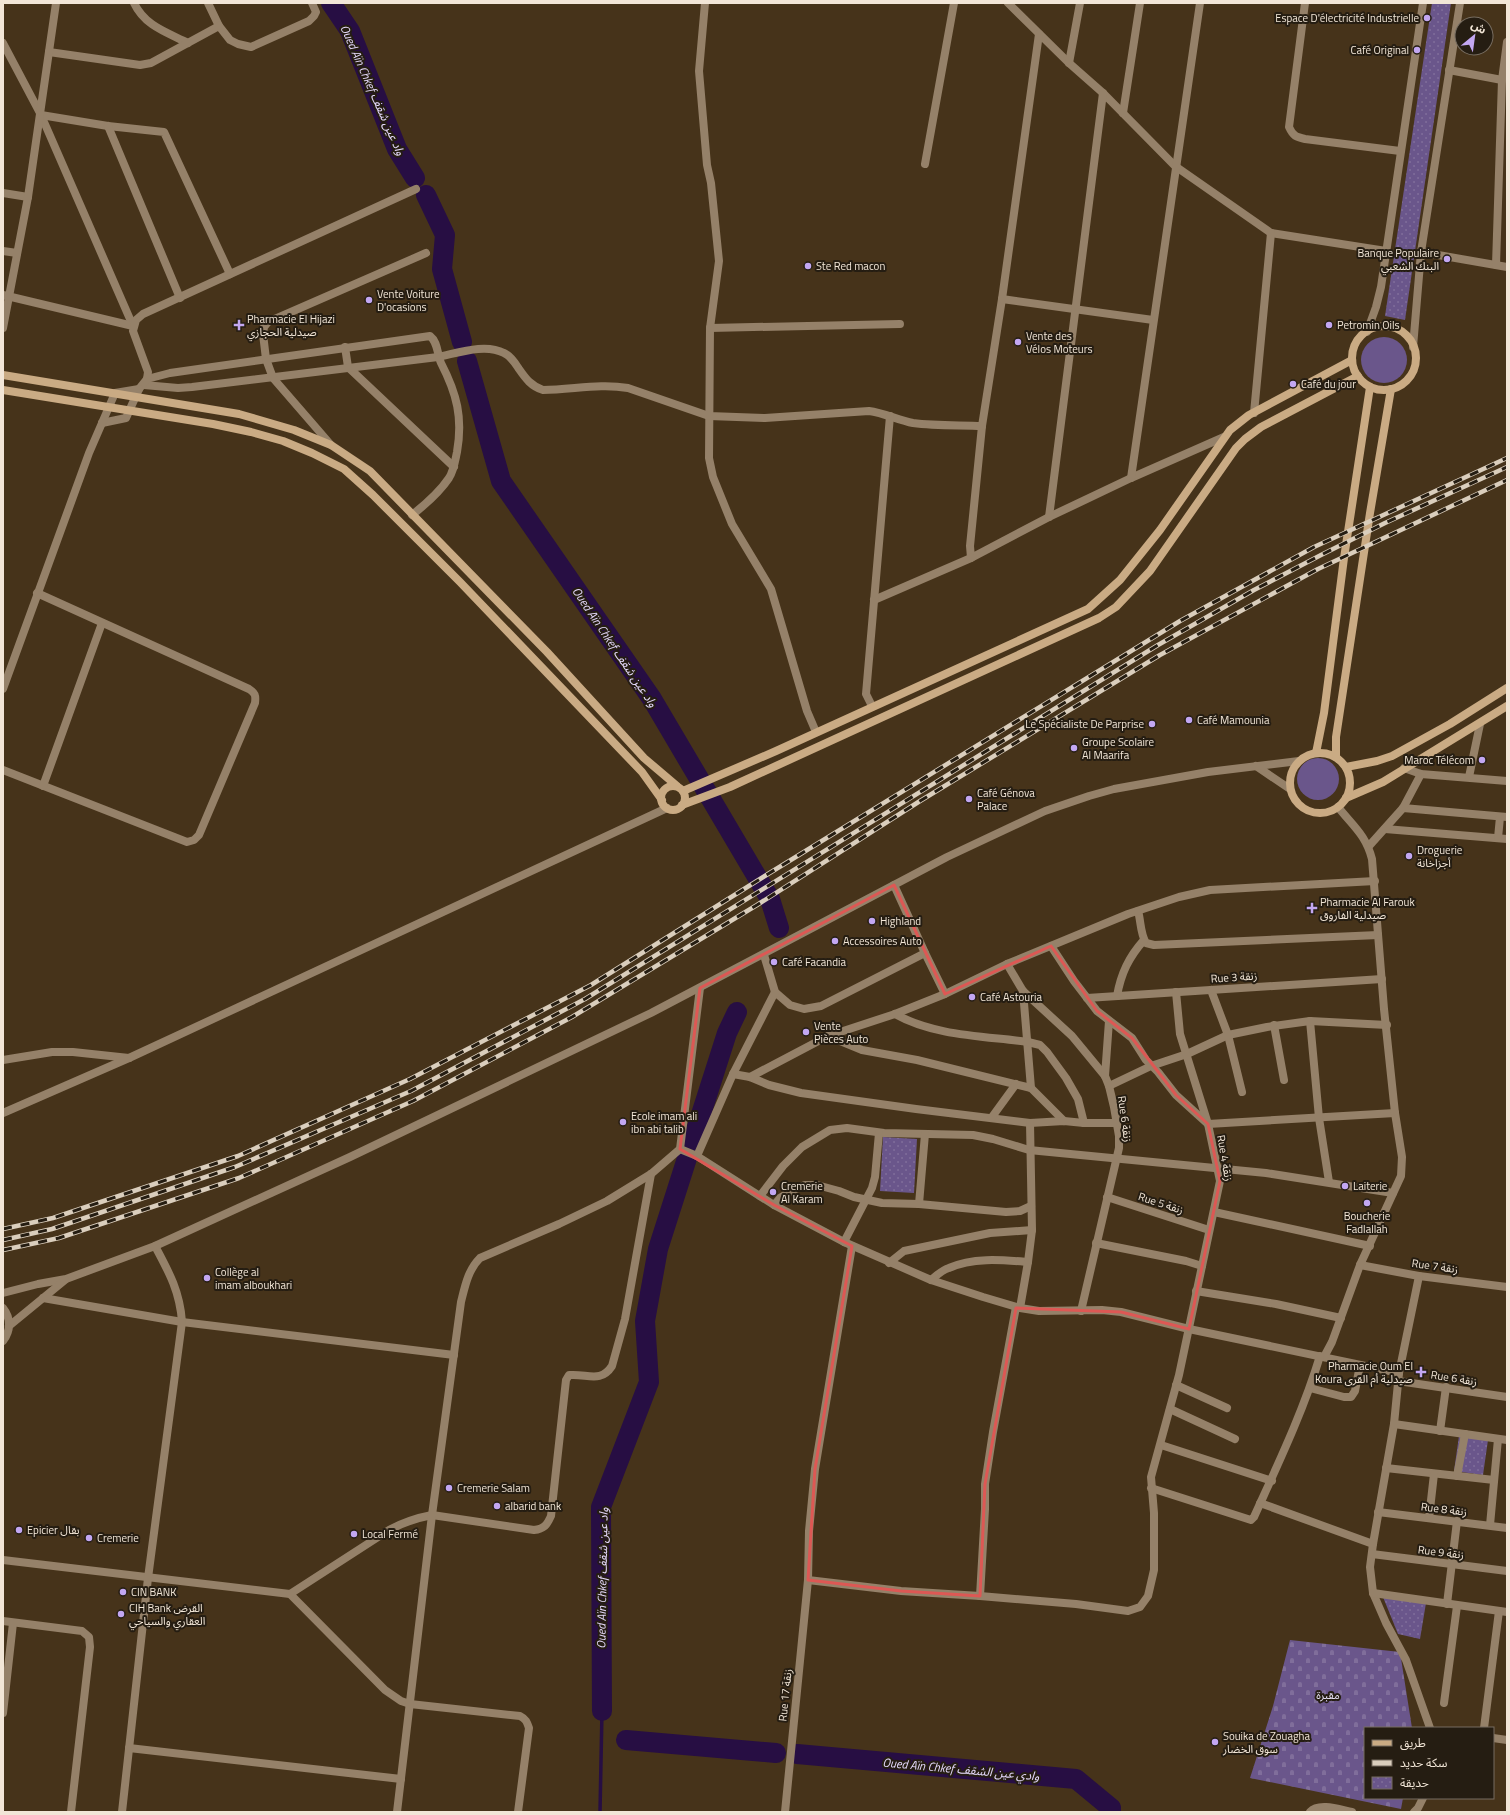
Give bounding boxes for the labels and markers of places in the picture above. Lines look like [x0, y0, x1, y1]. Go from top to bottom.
place label: Espace D'électricité Industrielle [1275, 10, 1419, 26]
marker: Espace D'électricité Industrielle [1422, 13, 1432, 23]
place label: Café Original [1350, 42, 1409, 58]
marker: Café Original [1412, 45, 1422, 55]
place label: Banque Populaire البنك الشعبي [1358, 245, 1439, 276]
marker: Banque Populaire البنك الشعبي [1442, 254, 1452, 264]
place label: Ste Red macon [816, 258, 885, 274]
marker: Ste Red macon [803, 261, 813, 271]
place label: Vente Voiture D'ocasions [377, 286, 440, 315]
marker: Vente Voiture D'ocasions [364, 295, 374, 305]
place label: Pharmacie El Hijazi صيدلية الحجازي [247, 311, 335, 342]
place label: Petromin Oils [1337, 317, 1400, 333]
marker: Pharmacie El Hijazi صيدلية الحجازي [234, 320, 244, 330]
marker: Petromin Oils [1324, 320, 1334, 330]
place label: Vente des Vélos Moteurs [1026, 328, 1093, 357]
marker: Vente des Vélos Moteurs [1013, 337, 1023, 347]
place label: Café du jour [1301, 376, 1356, 392]
marker: Café du jour [1288, 379, 1298, 389]
place label: Café Mamounia [1197, 712, 1270, 728]
marker: Café Mamounia [1184, 715, 1194, 725]
place label: Le Spécialiste De Parprise [1025, 716, 1144, 732]
marker: Le Spécialiste De Parprise [1147, 719, 1157, 729]
place label: Groupe Scolaire Al Maarifa [1082, 734, 1155, 763]
marker: Groupe Scolaire Al Maarifa [1069, 743, 1079, 753]
place label: Maroc Télécom [1404, 752, 1474, 768]
marker: Maroc Télécom [1477, 755, 1487, 765]
place label: Café Génova Palace [977, 785, 1035, 814]
marker: Café Génova Palace [964, 794, 974, 804]
place label: Droguerie أجزاخانة [1417, 842, 1463, 871]
marker: Droguerie أجزاخانة [1404, 851, 1414, 861]
place label: Pharmacie Al Farouk صيدلية الفاروق [1320, 894, 1415, 923]
marker: Pharmacie Al Farouk صيدلية الفاروق [1307, 903, 1317, 913]
place label: Highland [880, 913, 921, 929]
marker: Highland [867, 916, 877, 926]
place label: Accessoires Auto [843, 933, 922, 949]
marker: Accessoires Auto [830, 936, 840, 946]
place label: Café Facandia [782, 954, 846, 970]
marker: Café Facandia [769, 957, 779, 967]
place label: Café Astouria [980, 989, 1042, 1005]
marker: Café Astouria [967, 992, 977, 1002]
place label: Vente Pièces Auto [814, 1018, 869, 1047]
marker: Vente Pièces Auto [801, 1027, 811, 1037]
place label: Ecole imam ali ibn abi talib [631, 1108, 697, 1137]
marker: Ecole imam ali ibn abi talib [618, 1117, 628, 1127]
place label: Cremerie Al Karam [781, 1178, 823, 1207]
place label: Laiterie [1353, 1178, 1388, 1194]
marker: Laiterie [1340, 1181, 1350, 1191]
marker: Cremerie Al Karam [768, 1187, 778, 1197]
marker: Boucherie Fadlallah [1362, 1198, 1372, 1208]
place label: Boucherie Fadlallah [1344, 1208, 1391, 1237]
place label: Collège al imam alboukhari [215, 1264, 292, 1293]
marker: Collège al imam alboukhari [202, 1273, 212, 1283]
place label: Pharmacie Oum El Koura صيدلية أم القرى [1315, 1358, 1413, 1387]
marker: Pharmacie Oum El Koura صيدلية أم القرى [1416, 1367, 1426, 1377]
place label: Cremerie Salam [457, 1480, 530, 1496]
marker: Cremerie Salam [444, 1483, 454, 1493]
place label: albarid bank [505, 1498, 562, 1514]
marker: albarid bank [492, 1501, 502, 1511]
place label: Epicier بقال [27, 1522, 80, 1538]
marker: Epicier بقال [14, 1525, 24, 1535]
place label: Local Fermé [362, 1526, 418, 1542]
marker: Local Fermé [349, 1529, 359, 1539]
place label: Cremerie [97, 1530, 139, 1546]
marker: Cremerie [84, 1533, 94, 1543]
place label: CIN BANK [131, 1584, 177, 1600]
marker: CIN BANK [118, 1587, 128, 1597]
place label: CIH Bank القرض العقاري والسياحي [129, 1600, 205, 1631]
marker: CIH Bank القرض العقاري والسياحي [116, 1609, 126, 1619]
place label: Souika de Zouagha سوق الخضار [1222, 1728, 1310, 1757]
marker: Souika de Zouagha سوق الخضار [1210, 1737, 1220, 1747]

